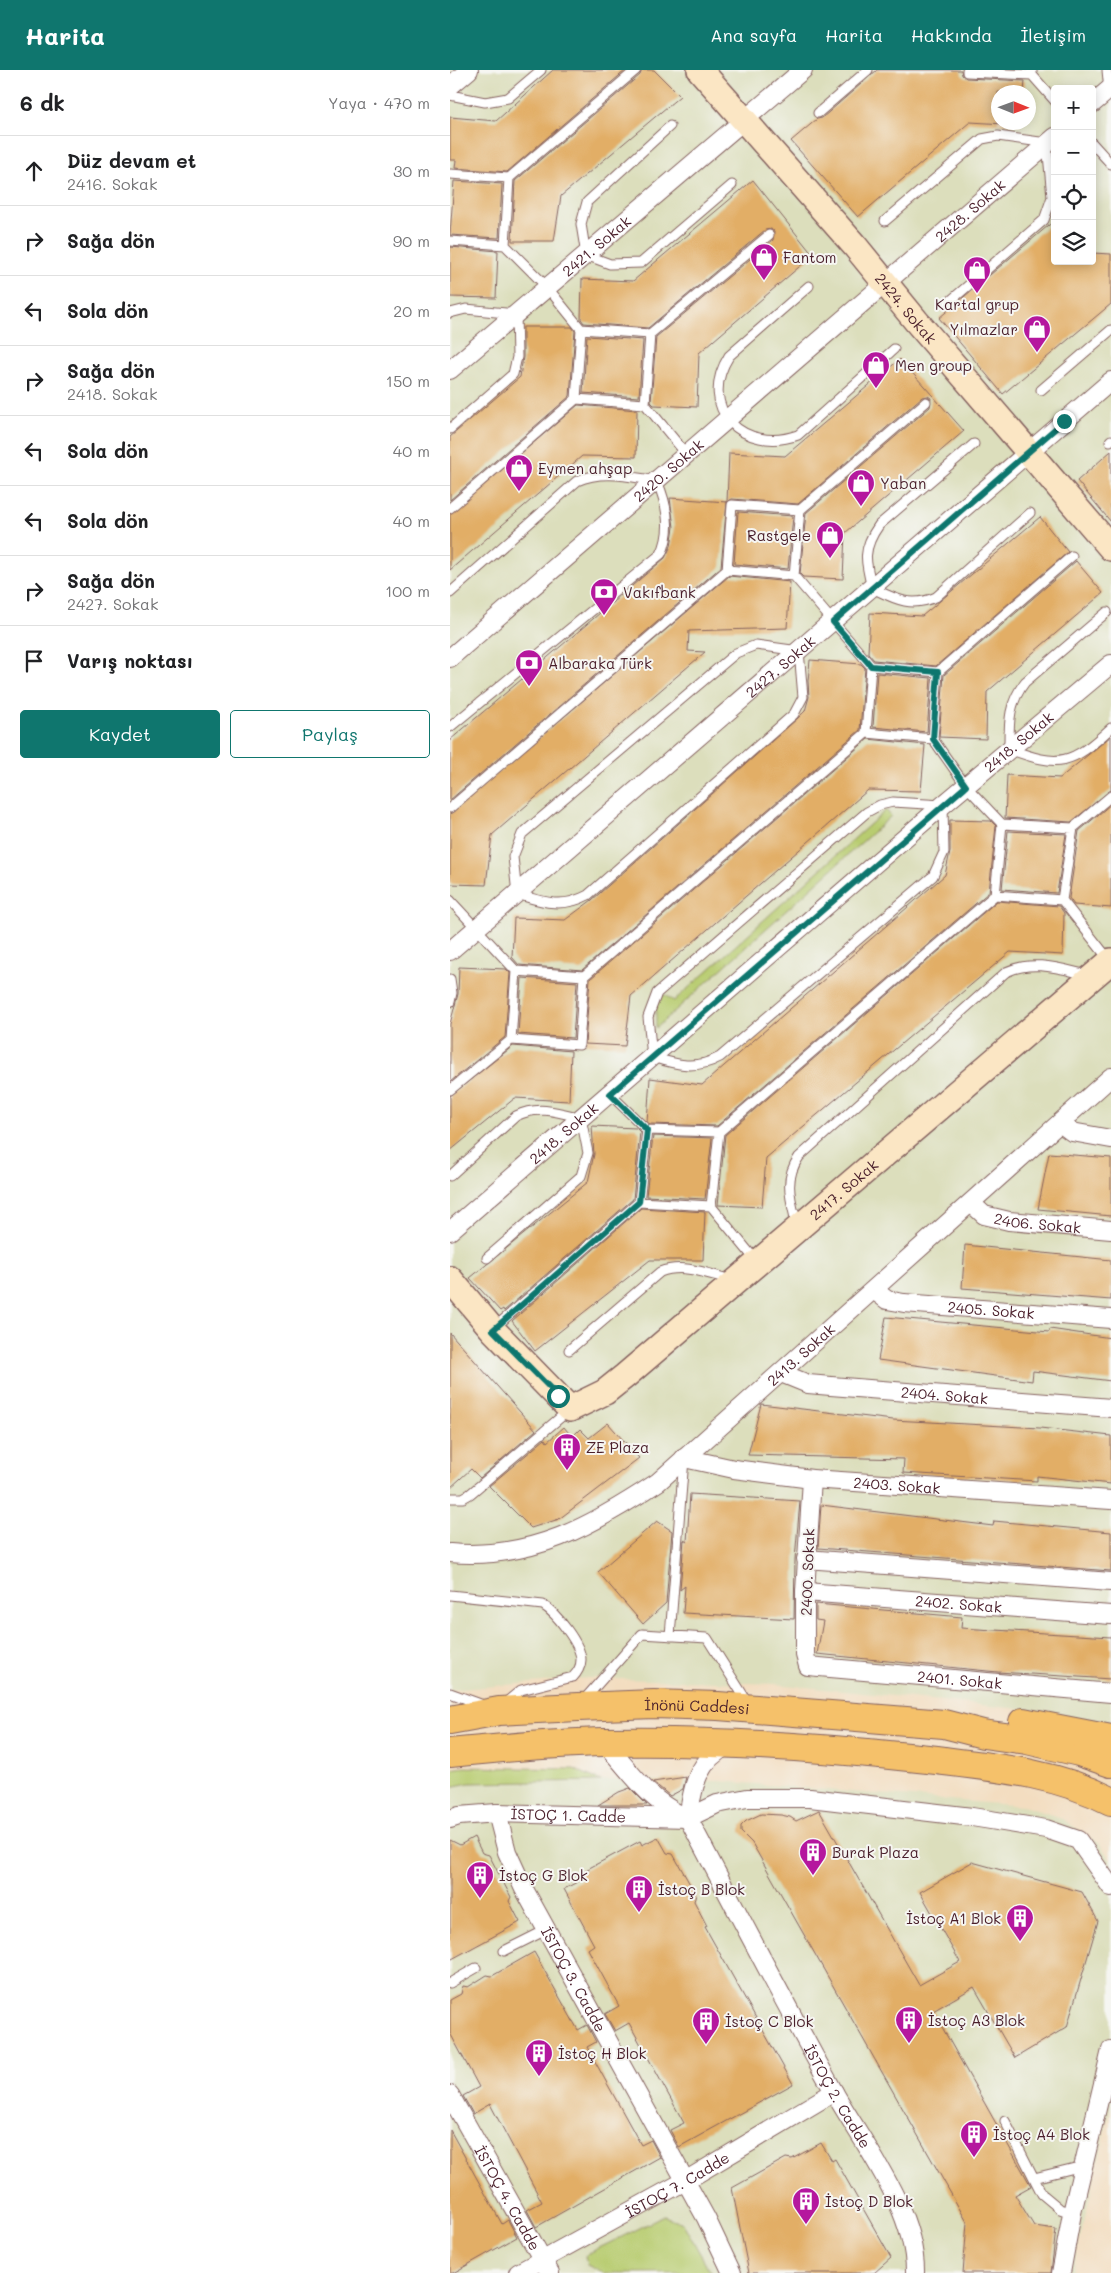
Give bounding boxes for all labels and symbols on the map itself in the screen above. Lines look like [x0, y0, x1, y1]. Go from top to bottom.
north arrow [991, 85, 1036, 130]
street label: 2428. Sokak [931, 175, 1009, 246]
street label: 2421. Sokak [558, 211, 635, 281]
shop icon: Fantom [749, 242, 779, 281]
place label: Fantom [783, 247, 837, 267]
shop icon: Kartal grup [962, 255, 992, 294]
street label: 2424. Sokak [871, 269, 941, 348]
place label: Kartal grup [935, 294, 1019, 314]
shop icon: Yılmazlar [1022, 314, 1052, 353]
place label: Yılmazlar [949, 319, 1018, 339]
shop icon: Men group [861, 350, 891, 389]
place label: Men group [895, 355, 972, 375]
route end [1053, 410, 1076, 433]
street label: 2420. Sokak [629, 434, 708, 506]
shop icon: Eymen ahşap [504, 453, 534, 492]
place label: Eymen ahşap [538, 458, 632, 478]
shop icon: Yaban [846, 468, 876, 507]
place label: Yaban [880, 473, 926, 493]
shop icon: Rastgele [815, 520, 845, 559]
place label: Rastgele [747, 525, 811, 545]
bank icon: Vakıfbank [589, 577, 619, 616]
place label: Vakıfbank [623, 582, 696, 602]
street label: 2427. Sokak [741, 631, 819, 702]
bank icon: Albaraka Türk [514, 648, 544, 687]
place label: Albaraka Türk [548, 653, 652, 673]
street label: 2418. Sokak [979, 707, 1057, 777]
street label: 2418. Sokak [525, 1098, 602, 1168]
street label: 2417. Sokak [805, 1154, 882, 1224]
street label: 2406. Sokak [992, 1208, 1082, 1237]
street label: 2405. Sokak [947, 1296, 1035, 1323]
street label: 2413. Sokak [762, 1319, 839, 1390]
street label: 2404. Sokak [900, 1382, 989, 1408]
route start [547, 1385, 570, 1408]
building icon: ZE Plaza [552, 1432, 582, 1471]
place label: ZE Plaza [586, 1437, 649, 1457]
street label: 2403. Sokak [853, 1472, 941, 1498]
street label: 2400. Sokak [795, 1528, 819, 1616]
street label: 2402. Sokak [915, 1590, 1003, 1617]
street label: 2401. Sokak [917, 1666, 1003, 1693]
street label: İnönü Caddesi [644, 1694, 750, 1718]
street label: İSTOÇ 1. Cadde [511, 1803, 626, 1826]
building icon: Burak Plaza [798, 1837, 828, 1876]
place label: Burak Plaza [832, 1842, 919, 1862]
building icon: İstoç G Blok [465, 1860, 495, 1899]
place label: İstoç G Blok [499, 1865, 588, 1885]
building icon: İstoç B Blok [624, 1874, 654, 1913]
place label: İstoç B Blok [658, 1879, 745, 1899]
building icon: İstoç A1 Blok [1005, 1903, 1035, 1942]
place label: İstoç A1 Blok [906, 1908, 1001, 1928]
street label: İSTOÇ 3. Cadde [537, 1923, 611, 2035]
building icon: İstoç A3 Blok [894, 2005, 924, 2044]
building icon: İstoç C Blok [691, 2006, 721, 2045]
place label: İstoç A3 Blok [928, 2010, 1025, 2030]
place label: İstoç C Blok [725, 2011, 813, 2031]
building icon: İstoç H Blok [524, 2038, 554, 2077]
street label: İSTOÇ 2. Cadde [800, 2041, 876, 2152]
place label: İstoç H Blok [558, 2043, 646, 2063]
building icon: İstoç A4 Blok [959, 2119, 989, 2158]
place label: İstoç A4 Blok [993, 2124, 1090, 2144]
street label: İSTOÇ 4. Cadde [470, 2142, 545, 2254]
street label: İSTOÇ 7. Cadde [621, 2147, 733, 2222]
building icon: İstoç D Blok [791, 2186, 821, 2225]
place label: İstoç D Blok [825, 2191, 913, 2211]

